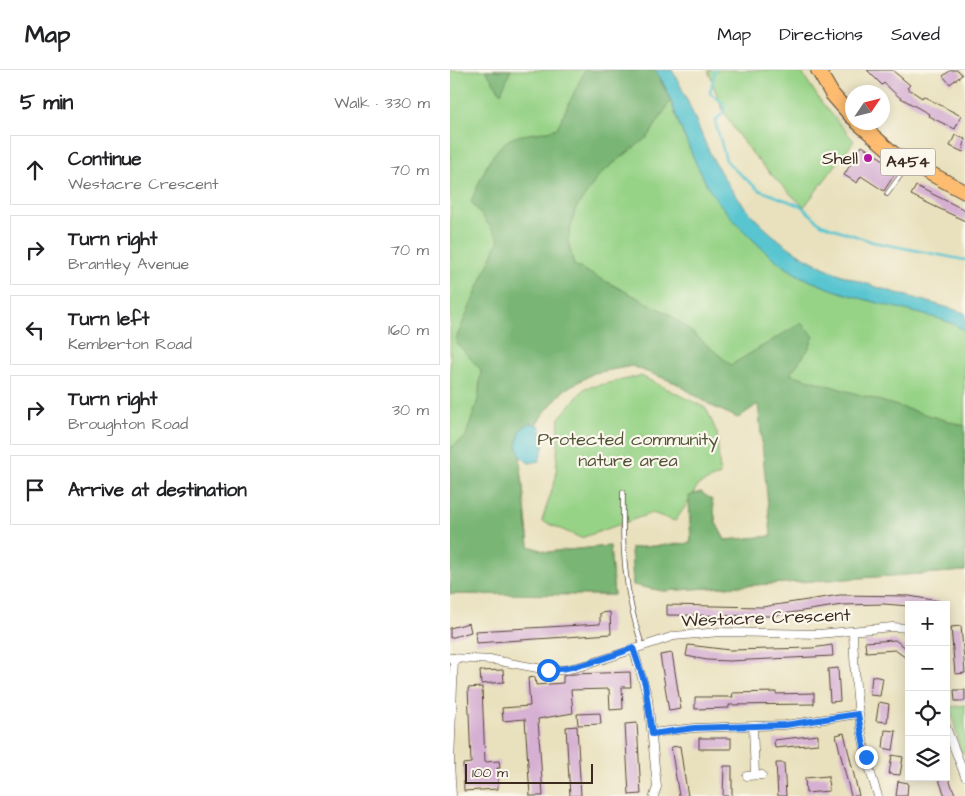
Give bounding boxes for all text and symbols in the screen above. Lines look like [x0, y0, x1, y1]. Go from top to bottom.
text: Map [25, 18, 70, 52]
text: Map [717, 22, 751, 47]
text: Directions [779, 22, 863, 47]
text: Saved [891, 22, 940, 47]
north arrow [845, 85, 890, 130]
text: 5 min [20, 88, 73, 117]
text: Walk · 330 m [334, 92, 430, 114]
text: Continue [68, 146, 142, 173]
place label: Shell [822, 146, 858, 171]
road number: A454 [880, 148, 936, 175]
marker: Shell [862, 152, 874, 164]
icon: ahead [21, 156, 49, 184]
text: 70 m [390, 159, 429, 181]
text: Westacre Crescent [68, 173, 218, 195]
text: Turn right [68, 226, 157, 253]
icon: right [21, 236, 49, 264]
text: 70 m [390, 239, 429, 261]
text: Brantley Avenue [68, 253, 189, 275]
text: Turn left [68, 306, 149, 333]
icon: left [21, 316, 49, 344]
text: 160 m [388, 319, 429, 341]
text: Kemberton Road [68, 333, 192, 355]
text: Turn right [68, 386, 157, 413]
icon: right [21, 396, 49, 424]
text: 30 m [392, 399, 429, 421]
text: Broughton Road [68, 413, 188, 435]
park label: Protected community nature area [538, 427, 719, 473]
icon: arrive [21, 476, 49, 504]
text: Arrive at destination [68, 477, 247, 504]
map controls [905, 601, 950, 781]
button: + [905, 601, 950, 646]
street label: Westacre Crescent [681, 603, 852, 633]
button: − [905, 646, 950, 691]
route start [537, 659, 560, 682]
button: locate [905, 691, 950, 736]
button: layers [905, 736, 950, 781]
route end [855, 746, 878, 769]
scale bar [465, 761, 592, 784]
text: 100 m [472, 763, 508, 783]

